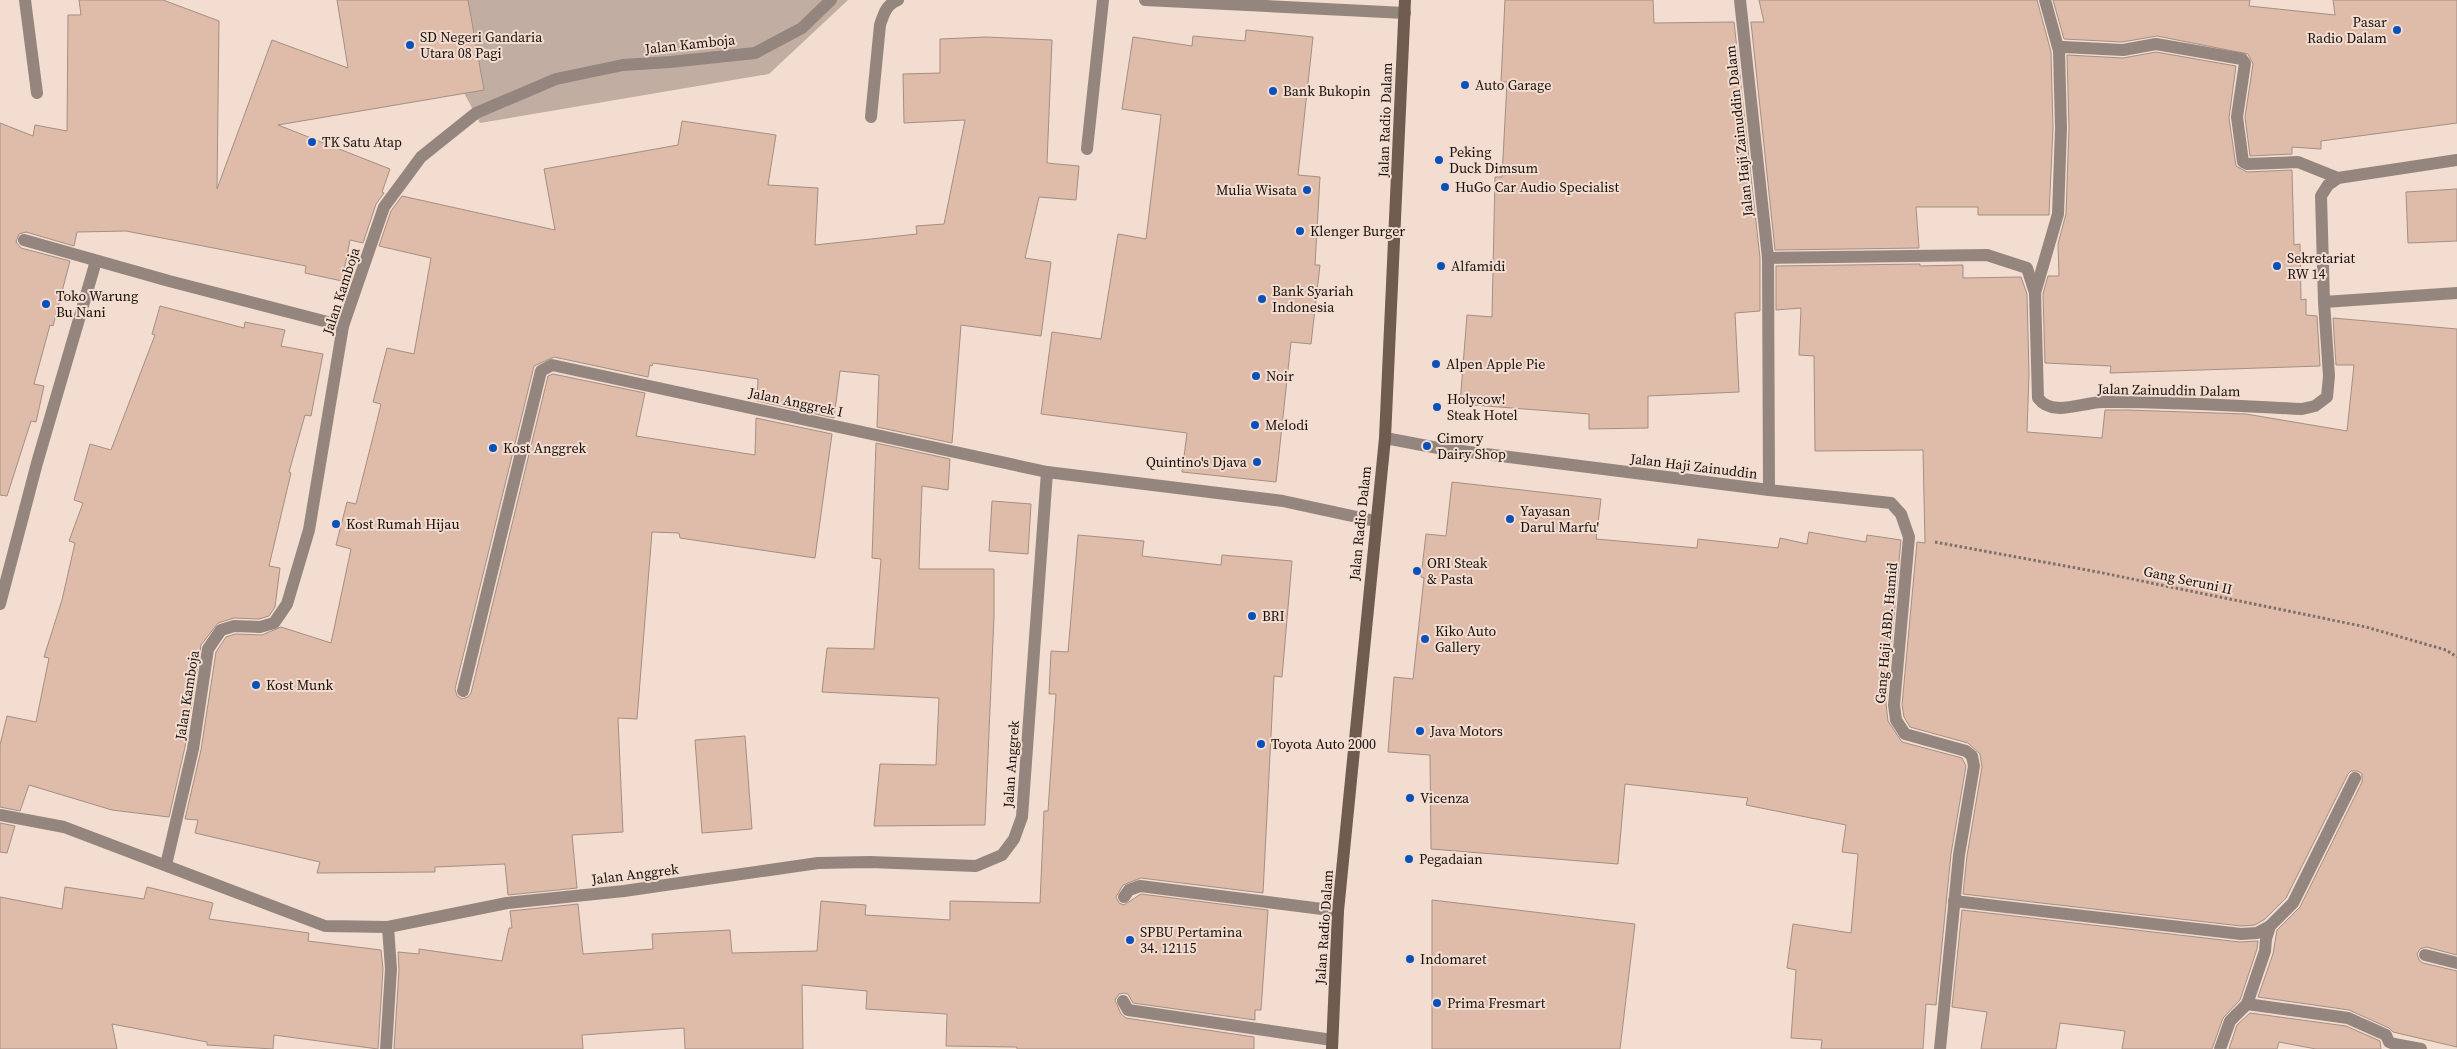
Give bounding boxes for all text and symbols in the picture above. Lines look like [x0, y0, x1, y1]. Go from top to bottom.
place label: Pasar Radio Dalam [2307, 12, 2387, 48]
marker: Pasar Radio Dalam [2391, 24, 2403, 36]
place label: SD Negeri Gandaria Utara 08 Pagi [420, 27, 543, 63]
street label: Jalan Kamboja [643, 29, 737, 59]
marker: SD Negeri Gandaria Utara 08 Pagi [404, 39, 416, 51]
street label: Jalan Haji Zainuddin Dalam [1720, 44, 1758, 219]
street label: Jalan Radio Dalam [1373, 62, 1397, 179]
place label: Auto Garage [1475, 75, 1551, 95]
marker: Auto Garage [1459, 79, 1471, 91]
place label: Bank Bukopin [1283, 81, 1371, 101]
marker: Bank Bukopin [1267, 85, 1279, 97]
place label: TK Satu Atap [322, 132, 402, 152]
marker: TK Satu Atap [306, 136, 318, 148]
place label: Peking Duck Dimsum [1449, 142, 1539, 178]
marker: Peking Duck Dimsum [1433, 154, 1445, 166]
place label: HuGo Car Audio Specialist [1455, 177, 1619, 197]
place label: Mulia Wisata [1216, 180, 1298, 200]
marker: HuGo Car Audio Specialist [1439, 181, 1451, 193]
marker: Mulia Wisata [1301, 184, 1313, 196]
place label: Klenger Burger [1310, 221, 1405, 241]
marker: Klenger Burger [1294, 225, 1306, 237]
street label: Jalan Kamboja [317, 244, 365, 338]
place label: Sekretariat RW 14 [2287, 248, 2356, 284]
place label: Alfamidi [1451, 256, 1505, 276]
marker: Alfamidi [1435, 260, 1447, 272]
marker: Sekretariat RW 14 [2271, 260, 2283, 272]
place label: Bank Syariah Indonesia [1272, 281, 1354, 317]
place label: Toko Warung Bu Nani [56, 286, 138, 322]
marker: Bank Syariah Indonesia [1256, 293, 1268, 305]
marker: Toko Warung Bu Nani [40, 298, 52, 310]
place label: Alpen Apple Pie [1446, 354, 1545, 374]
marker: Alpen Apple Pie [1430, 358, 1442, 370]
place label: Noir [1266, 366, 1294, 386]
marker: Noir [1250, 370, 1262, 382]
street label: Jalan Zainuddin Dalam [2096, 379, 2241, 401]
street label: Jalan Anggrek I [746, 382, 845, 422]
place label: Holycow! Steak Hotel [1447, 389, 1518, 425]
marker: Holycow! Steak Hotel [1431, 401, 1443, 413]
place label: Melodi [1265, 415, 1308, 435]
marker: Melodi [1249, 419, 1261, 431]
place label: Cimory Dairy Shop [1437, 428, 1506, 464]
place label: Kost Anggrek [503, 438, 587, 458]
marker: Cimory Dairy Shop [1421, 440, 1433, 452]
marker: Kost Anggrek [487, 442, 499, 454]
street label: Jalan Haji Zainuddin [1628, 448, 1759, 484]
place label: Quintino's Djava [1146, 452, 1248, 472]
marker: Quintino's Djava [1251, 456, 1263, 468]
street label: Jalan Radio Dalam [1344, 464, 1376, 582]
place label: Yayasan Darul Marfu' [1520, 501, 1599, 537]
marker: Yayasan Darul Marfu' [1504, 513, 1516, 525]
place label: Kost Rumah Hijau [346, 514, 460, 534]
marker: Kost Rumah Hijau [330, 518, 342, 530]
place label: ORI Steak & Pasta [1427, 553, 1488, 589]
street label: Gang Haji ABD. Hamid [1870, 561, 1902, 705]
street label: Gang Seruni II [2142, 561, 2234, 599]
marker: ORI Steak & Pasta [1411, 565, 1423, 577]
place label: BRI [1262, 606, 1285, 626]
marker: BRI [1246, 610, 1258, 622]
place label: Kiko Auto Gallery [1435, 621, 1497, 657]
marker: Kiko Auto Gallery [1419, 633, 1431, 645]
street label: Jalan Kamboja [170, 648, 204, 742]
place label: Kost Munk [266, 675, 334, 695]
marker: Kost Munk [250, 679, 262, 691]
street label: Jalan Anggrek [998, 719, 1024, 809]
place label: Java Motors [1429, 721, 1503, 741]
marker: Java Motors [1414, 725, 1426, 737]
place label: Toyota Auto 2000 [1271, 734, 1376, 754]
marker: Toyota Auto 2000 [1255, 738, 1267, 750]
place label: Vicenza [1420, 788, 1470, 808]
marker: Vicenza [1404, 792, 1416, 804]
place label: Pegadaian [1419, 849, 1483, 869]
marker: Pegadaian [1403, 853, 1415, 865]
street label: Jalan Anggrek [589, 859, 680, 889]
street label: Jalan Radio Dalam [1310, 869, 1338, 986]
place label: SPBU Pertamina 34. 12115 [1140, 922, 1243, 958]
marker: SPBU Pertamina 34. 12115 [1124, 934, 1136, 946]
place label: Indomaret [1420, 949, 1487, 969]
marker: Indomaret [1404, 953, 1416, 965]
place label: Prima Fresmart [1447, 993, 1546, 1013]
marker: Prima Fresmart [1431, 997, 1443, 1009]

